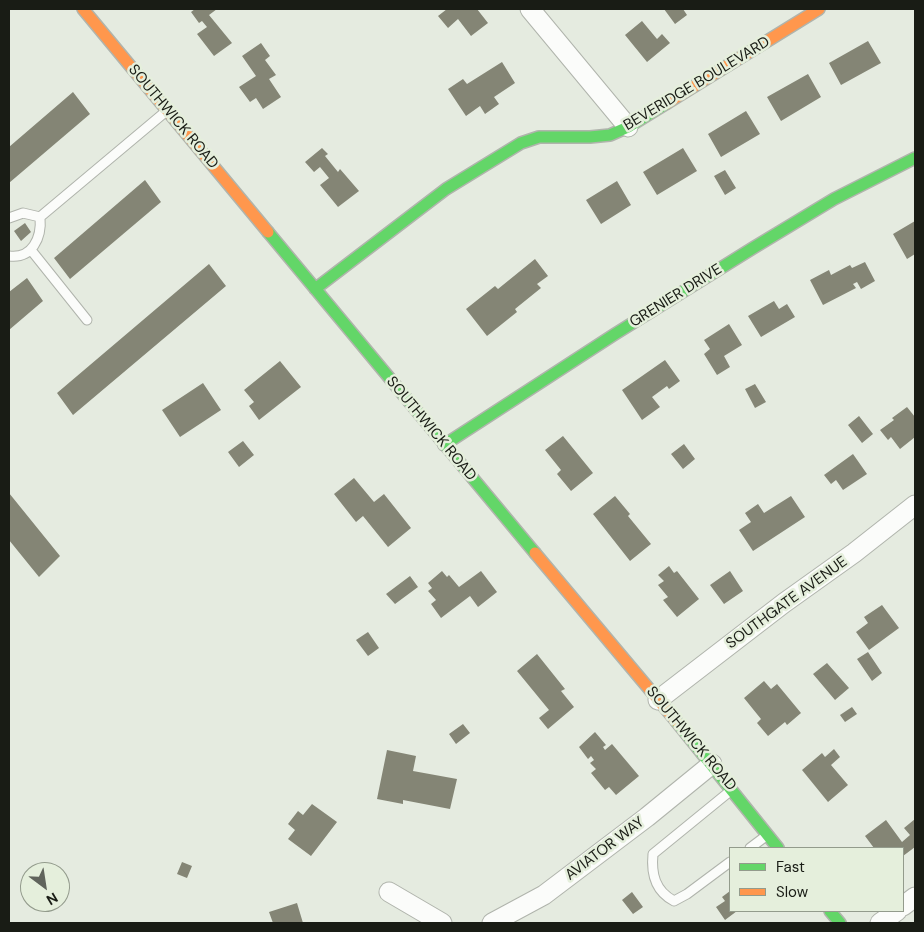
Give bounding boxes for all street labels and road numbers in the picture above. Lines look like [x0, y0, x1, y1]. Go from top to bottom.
street label: BEVERIDGE BOULEVARD [621, 33, 773, 135]
street label: SOUTHWICK ROAD [124, 61, 222, 173]
street label: GRENIER DRIVE [627, 260, 725, 332]
street label: SOUTHWICK ROAD [382, 373, 480, 485]
street label: SOUTHGATE AVENUE [723, 553, 851, 653]
street label: SOUTHWICK ROAD [642, 683, 740, 795]
street label: AVIATOR WAY [562, 813, 648, 885]

